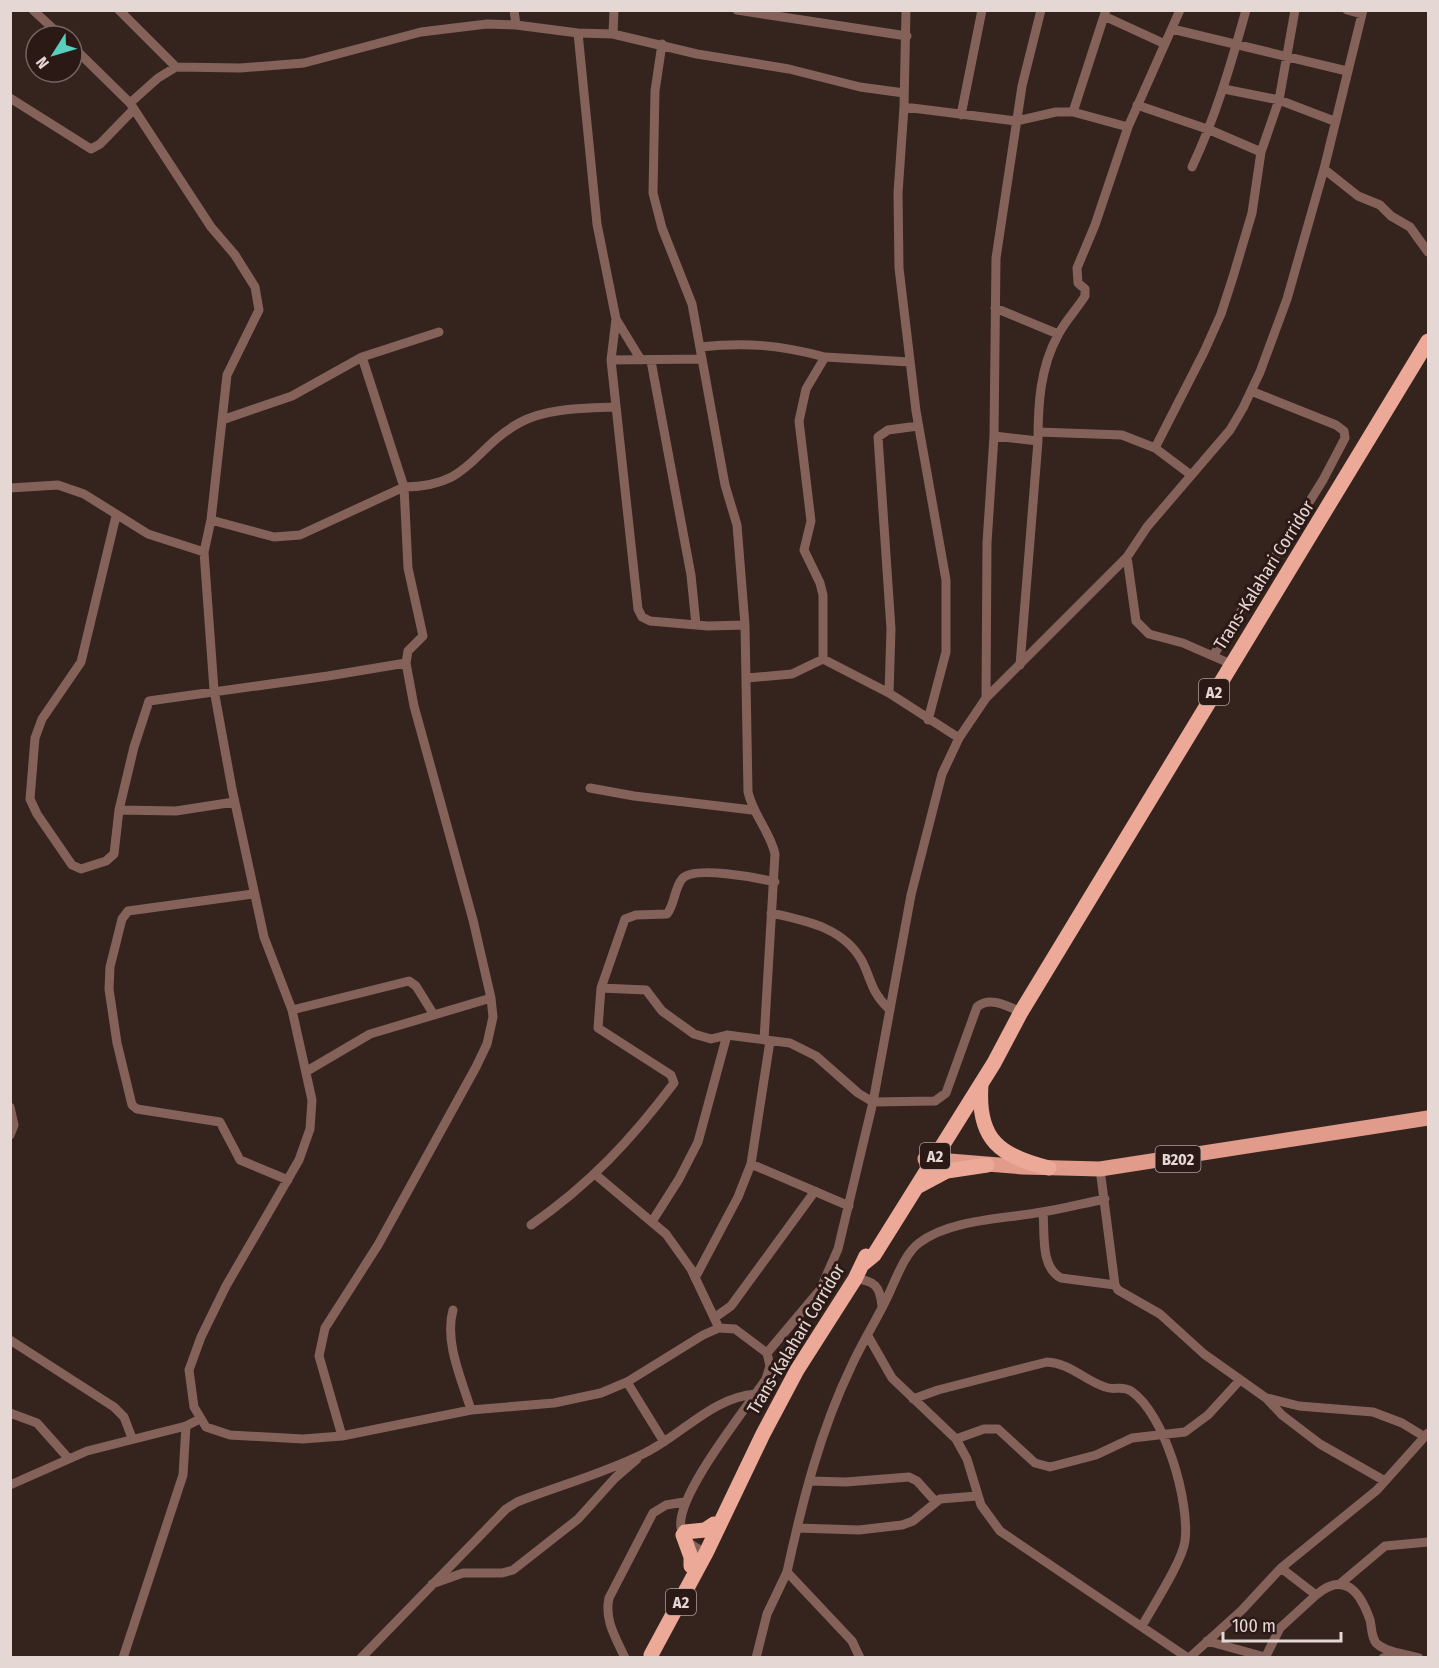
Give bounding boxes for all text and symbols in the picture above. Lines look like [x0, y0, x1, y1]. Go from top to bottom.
north arrow [24, 24, 84, 84]
text: N [32, 53, 53, 72]
street label: Trans-Kalahari Corridor [1209, 496, 1319, 654]
road number: A2 [1199, 679, 1229, 705]
road number: A2 [920, 1143, 950, 1169]
road number: B202 [1156, 1146, 1200, 1172]
street label: Trans-Kalahari Corridor [742, 1259, 850, 1418]
road number: A2 [666, 1589, 696, 1615]
scale bar [1223, 1605, 1342, 1643]
text: 100 m [1232, 1615, 1276, 1637]

